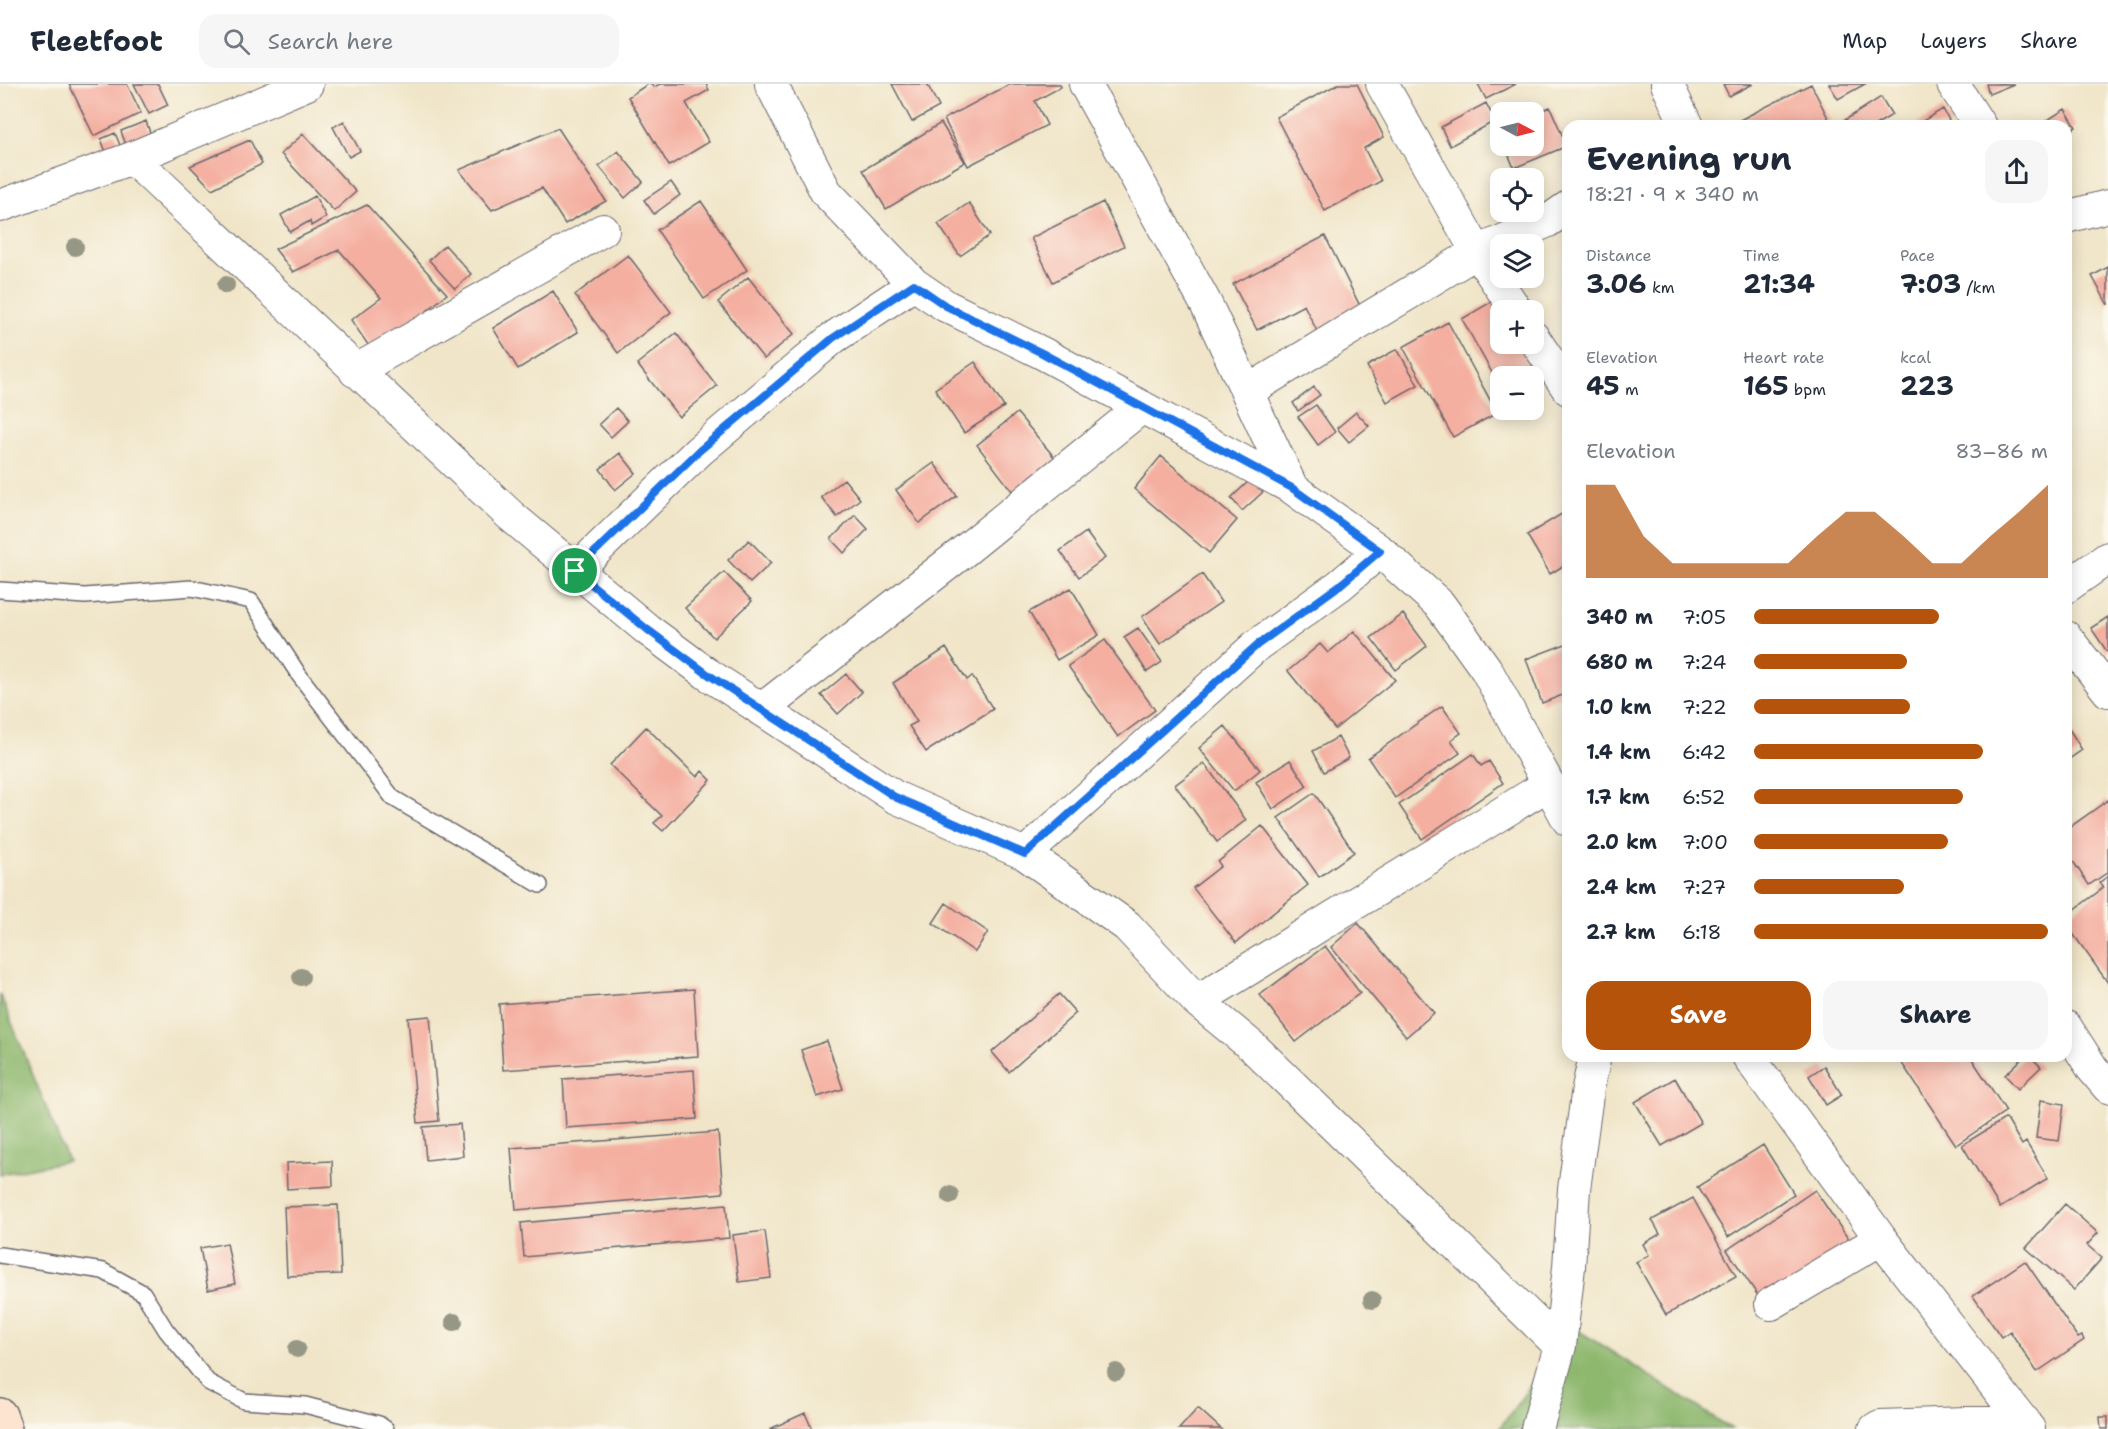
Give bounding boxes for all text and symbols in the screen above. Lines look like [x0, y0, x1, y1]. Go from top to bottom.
search box [199, 14, 619, 68]
text: Fleetfoot [30, 22, 163, 60]
icon: search [220, 25, 253, 58]
text: Search here [268, 27, 393, 56]
text: Map [1842, 27, 1887, 55]
text: Layers [1920, 27, 1987, 55]
text: Share [2020, 27, 2078, 55]
north arrow [1490, 102, 1544, 156]
map controls [1490, 102, 1544, 420]
text: Evening run [1586, 136, 1792, 181]
button: share [1985, 140, 2048, 203]
button: locate [1490, 168, 1544, 222]
text: 18:21 · 9 × 340 m [1586, 181, 1759, 207]
button: layers [1490, 234, 1544, 288]
text: Distance [1586, 245, 1652, 266]
text: Time [1743, 245, 1780, 266]
text: Pace [1900, 245, 1935, 266]
text: 3.06 [1586, 266, 1646, 301]
text: 21:34 [1743, 266, 1815, 301]
text: 7:03 [1900, 266, 1961, 301]
text: km [1646, 277, 1675, 298]
text: /km [1961, 277, 1995, 298]
button: + [1490, 300, 1544, 354]
text: Elevation [1586, 347, 1658, 368]
text: Heart rate [1743, 347, 1825, 368]
text: kcal [1900, 347, 1931, 368]
button: − [1490, 366, 1544, 420]
text: 45 [1586, 368, 1620, 403]
text: 165 [1743, 368, 1788, 403]
text: 223 [1900, 368, 1954, 403]
text: m [1620, 379, 1639, 400]
text: bpm [1788, 379, 1826, 400]
text: Elevation [1586, 438, 1676, 464]
text: 83–86 m [1956, 438, 2048, 464]
pin [549, 545, 600, 596]
icon: arrive [558, 554, 591, 587]
text: 340 m [1586, 604, 1653, 630]
text: 7:05 [1682, 604, 1726, 630]
text: 680 m [1586, 649, 1653, 675]
text: 7:24 [1682, 649, 1726, 675]
text: 1.0 km [1586, 694, 1651, 720]
text: 7:22 [1682, 694, 1727, 720]
text: 1.4 km [1586, 739, 1651, 765]
text: 6:42 [1682, 739, 1726, 765]
text: 1.7 km [1586, 784, 1650, 810]
text: 6:52 [1682, 784, 1726, 810]
text: 2.0 km [1586, 829, 1657, 855]
text: 7:00 [1682, 829, 1728, 855]
text: 2.4 km [1586, 874, 1656, 900]
text: 7:27 [1682, 874, 1726, 900]
text: 2.7 km [1586, 919, 1655, 945]
text: 6:18 [1682, 919, 1721, 945]
button: Save [1586, 981, 1811, 1050]
button: Share [1823, 981, 2048, 1050]

